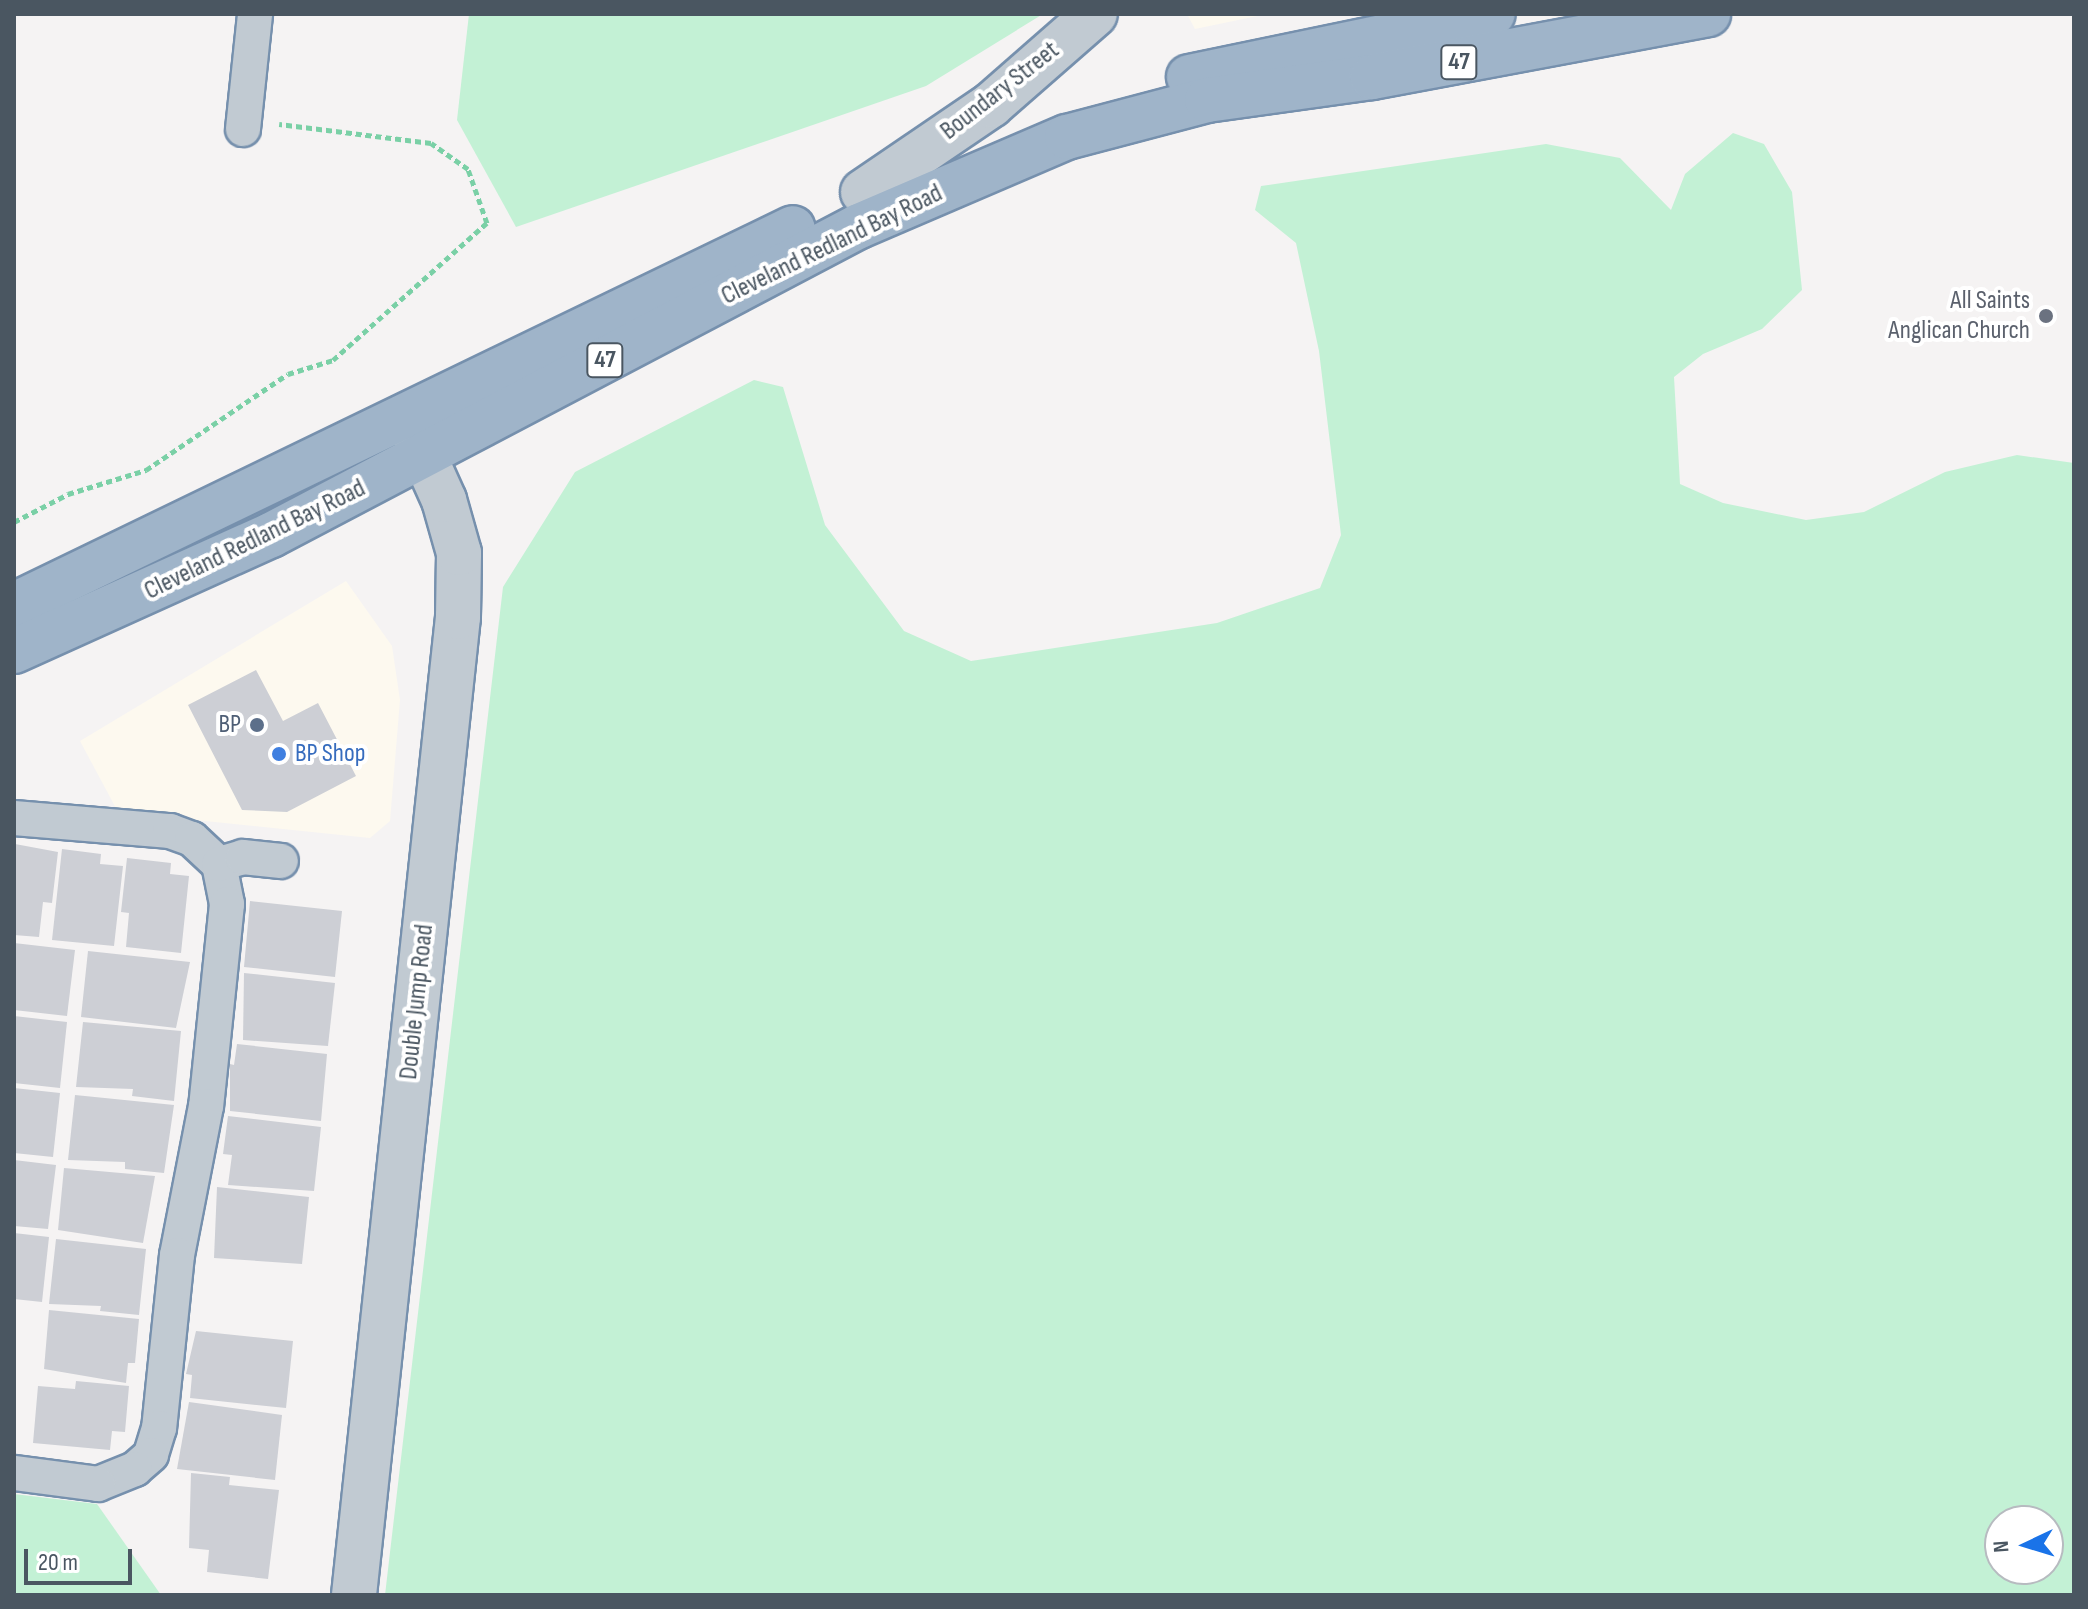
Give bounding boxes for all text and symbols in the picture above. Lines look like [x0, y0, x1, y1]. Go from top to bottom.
street label: Boundary Street [934, 35, 1066, 147]
road number: 47 [1439, 42, 1479, 82]
street label: Cleveland Redland Bay Road [716, 178, 948, 312]
place label: All Saints Anglican Church [1888, 285, 2030, 346]
marker: All Saints Anglican Church [2037, 307, 2055, 325]
road number: 47 [585, 340, 625, 380]
street label: Cleveland Redland Bay Road [139, 473, 371, 607]
place label: BP [218, 709, 241, 741]
marker: BP [248, 716, 266, 734]
place label: BP Shop [295, 738, 365, 770]
marker: BP Shop [270, 745, 288, 763]
street label: Double Jump Road [393, 923, 441, 1081]
north arrow [1984, 1505, 2064, 1585]
scale bar [28, 1533, 136, 1583]
text: N [1988, 1540, 2015, 1553]
text: 20 m [38, 1548, 78, 1577]

